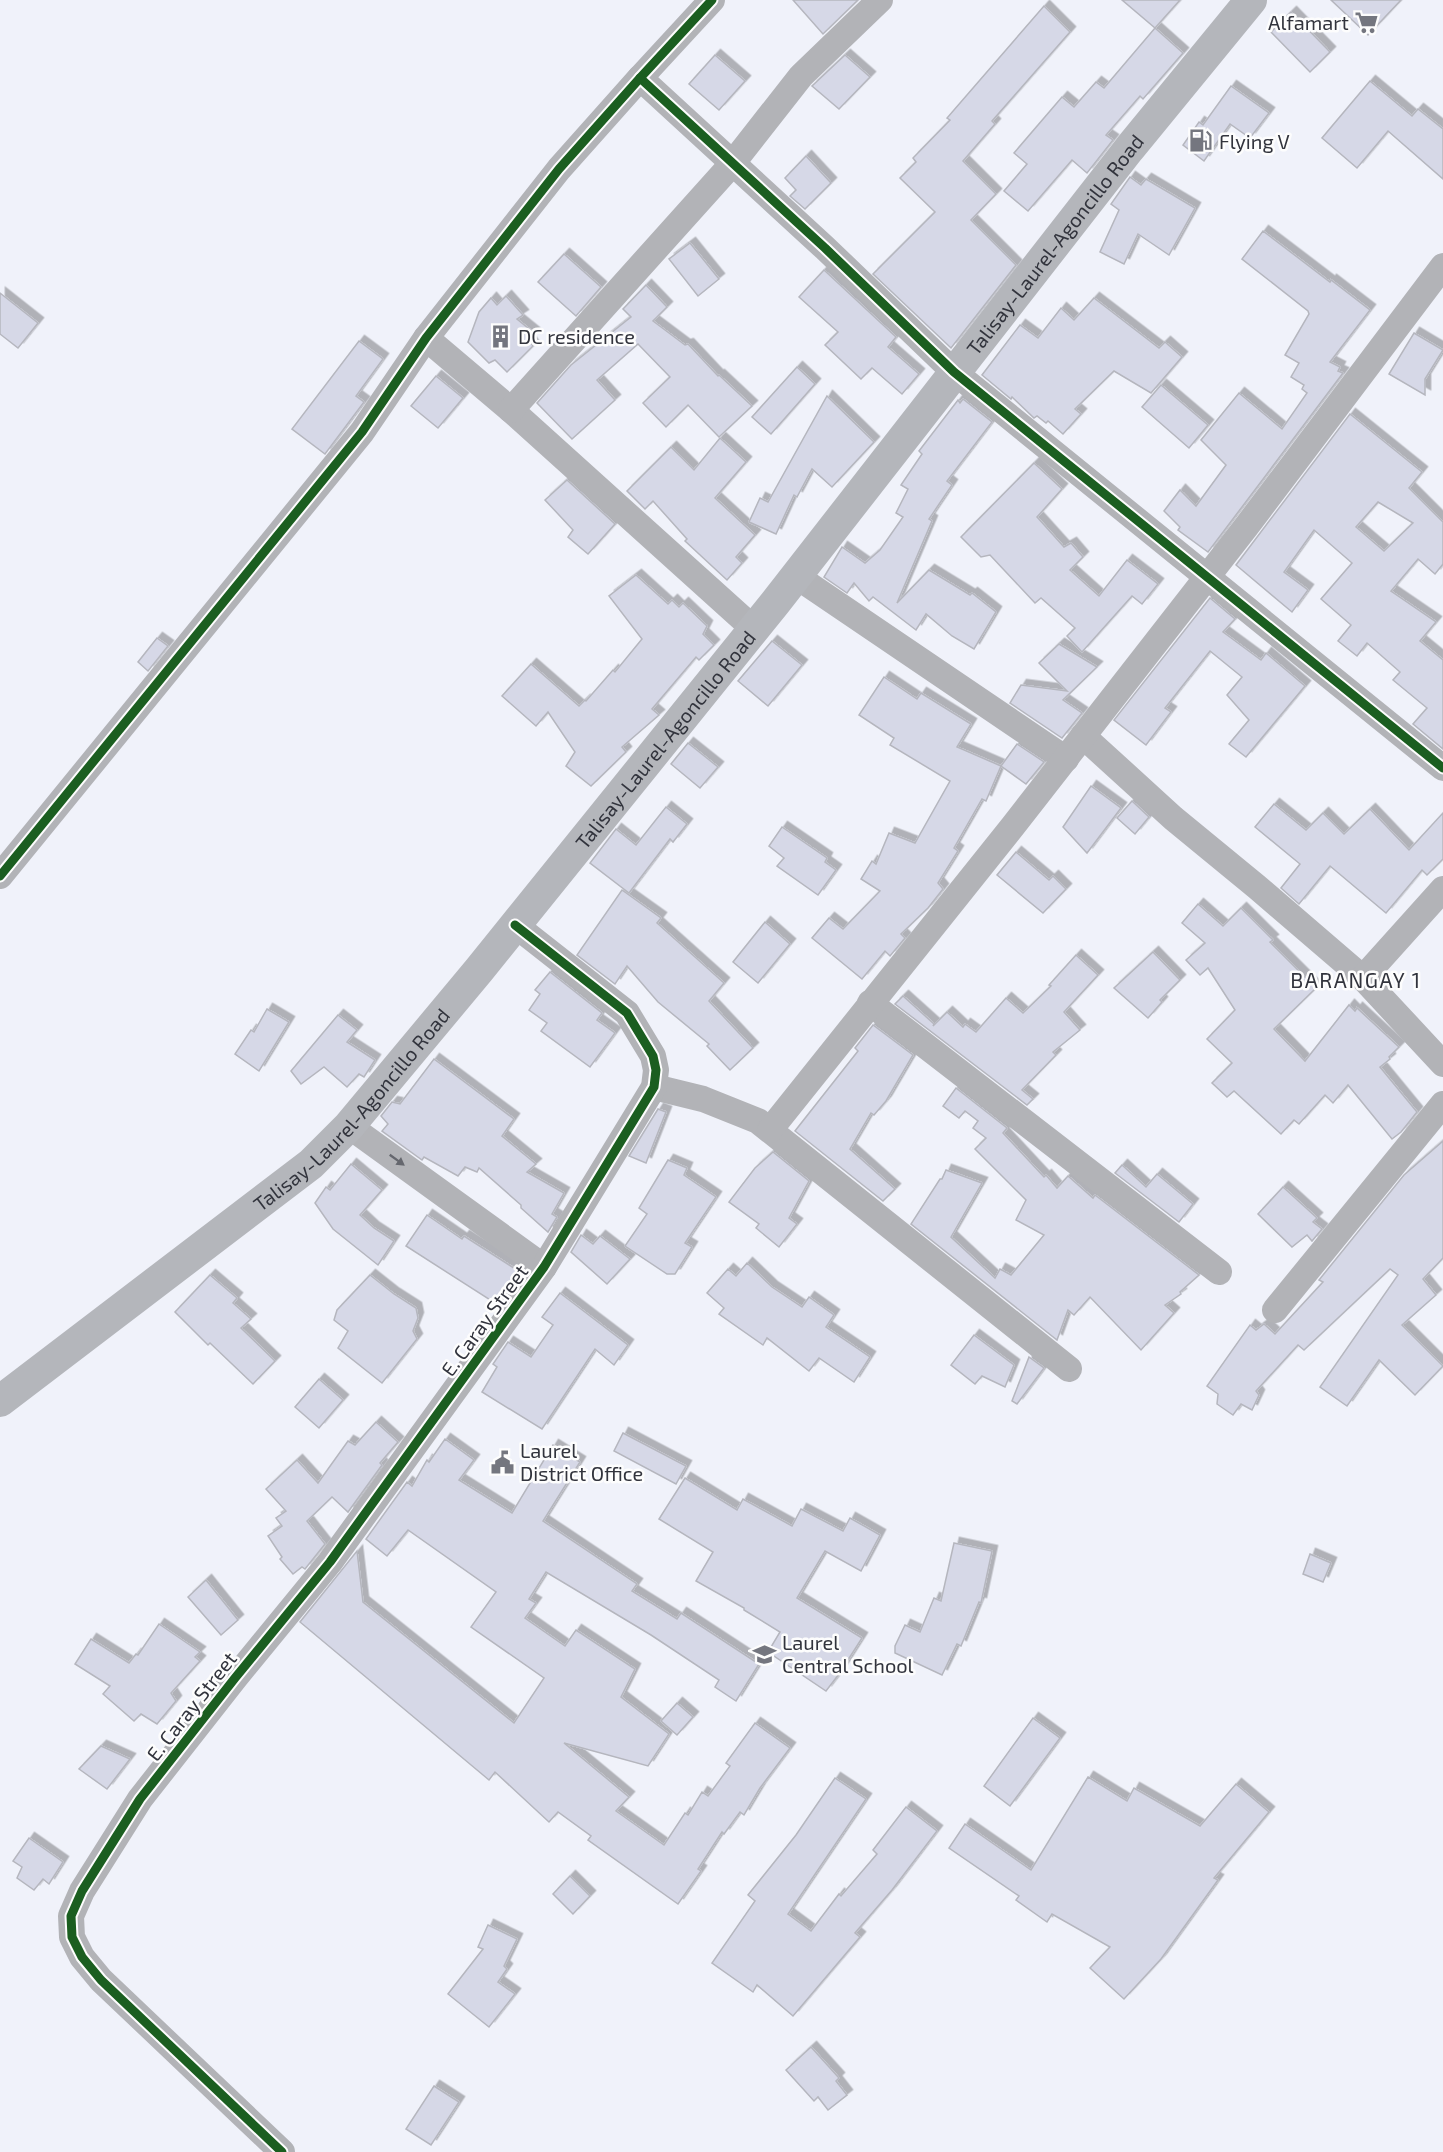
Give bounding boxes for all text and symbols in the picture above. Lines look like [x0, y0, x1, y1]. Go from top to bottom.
supermarket icon: Alfamart [1354, 9, 1380, 35]
place label: Alfamart [1268, 10, 1349, 34]
fuel station icon: Flying V [1188, 128, 1214, 154]
street label: Talisay-Laurel-Agoncillo Road [961, 129, 1148, 360]
place label: Flying V [1219, 129, 1290, 153]
building icon: DC residence [487, 323, 513, 349]
place label: DC residence [518, 324, 635, 348]
street label: Talisay-Laurel-Agoncillo Road [570, 626, 760, 853]
district label: BARANGAY 1 [1290, 967, 1422, 992]
street label: Talisay-Laurel-Agoncillo Road [248, 1003, 454, 1216]
one-way arrow [388, 1154, 404, 1166]
street label: E. Caray Street [436, 1259, 533, 1380]
place label: Laurel District Office [520, 1438, 643, 1485]
public building icon: Laurel District Office [489, 1449, 515, 1475]
place label: Laurel Central School [782, 1630, 914, 1677]
school or university icon: Laurel Central School [751, 1641, 777, 1667]
street label: E. Caray Street [141, 1646, 241, 1765]

